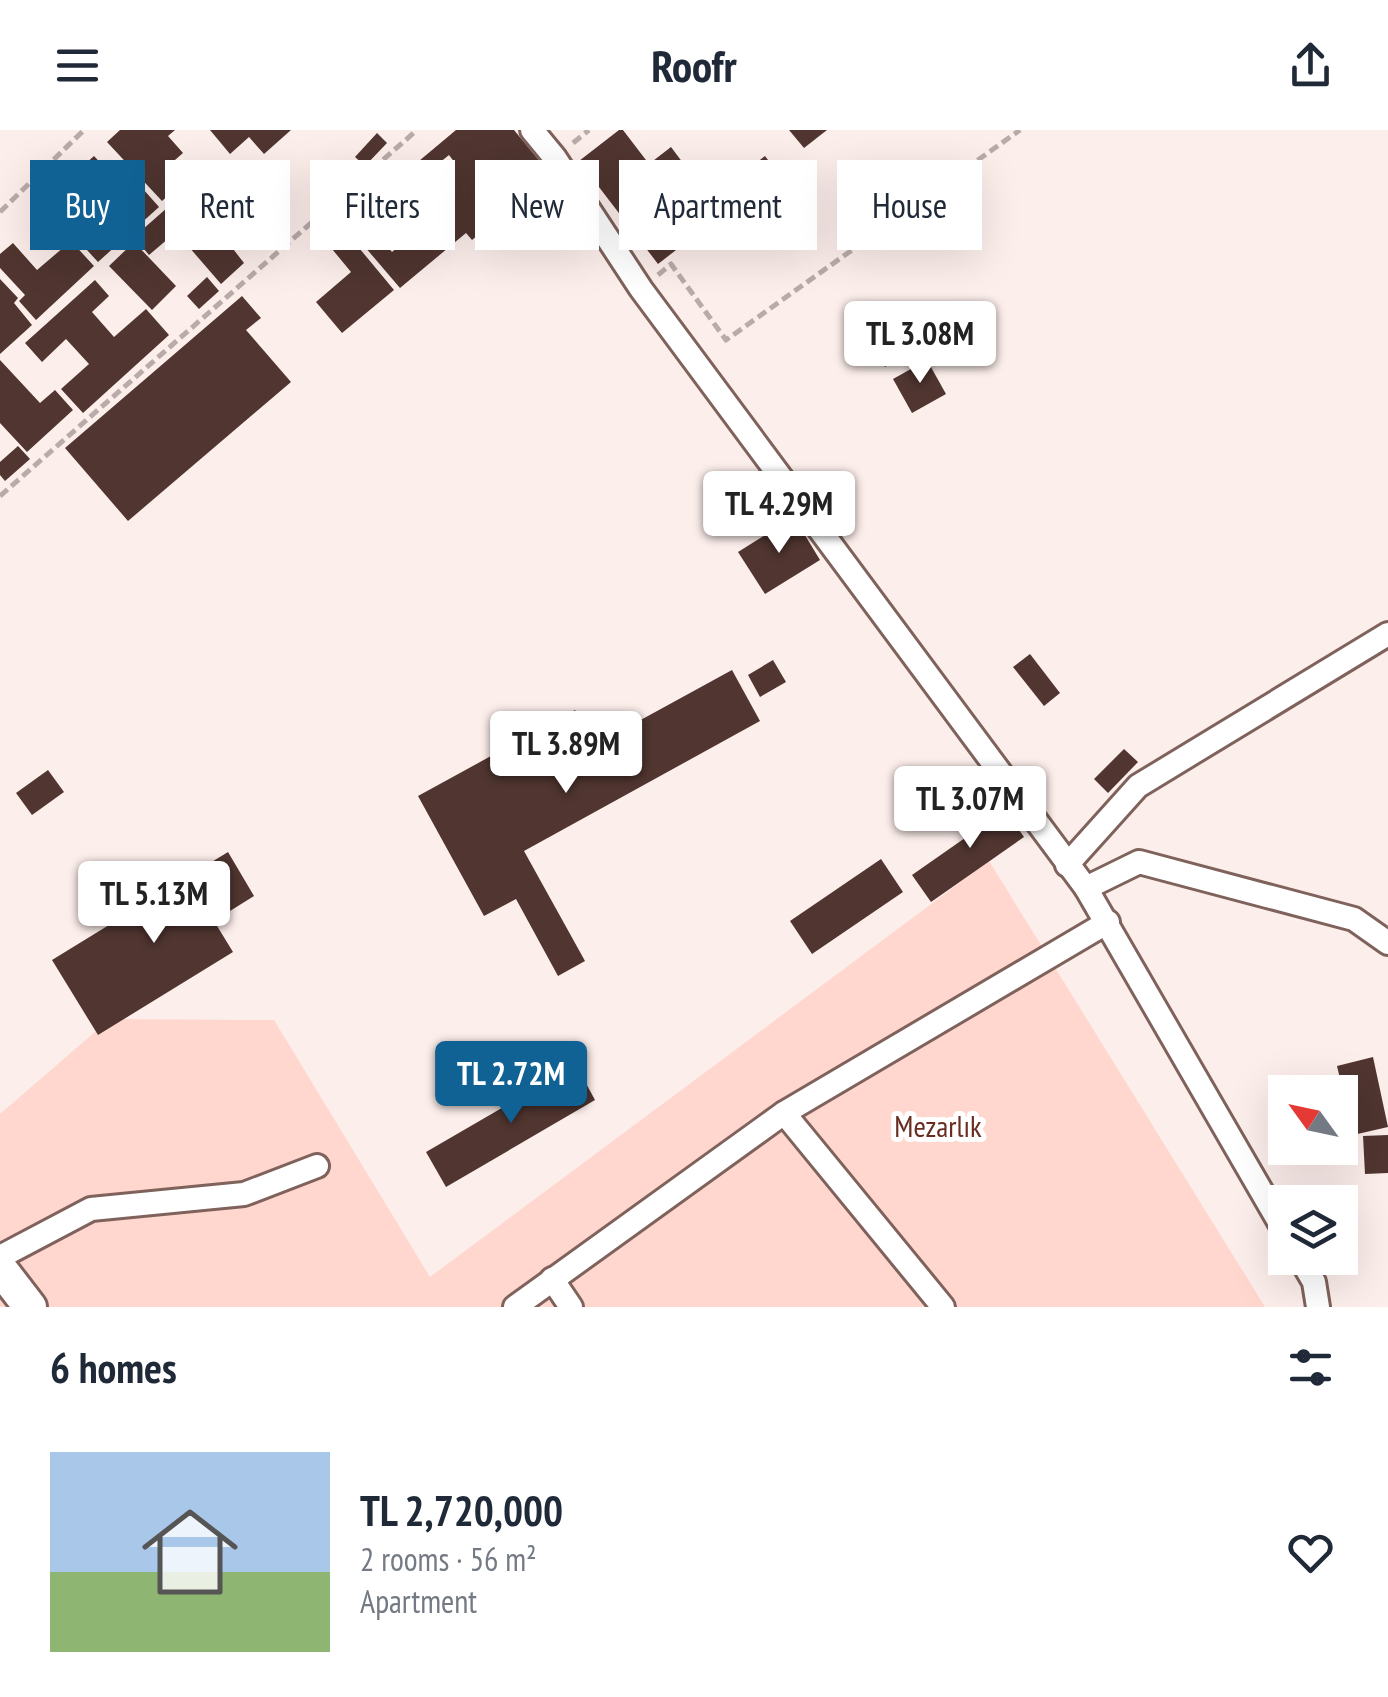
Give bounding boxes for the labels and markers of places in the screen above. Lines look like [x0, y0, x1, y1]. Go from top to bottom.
pin: TL 3.08M [817, 301, 1023, 386]
pin: TL 4.29M [676, 471, 882, 556]
pin: TL 3.89M [463, 711, 669, 796]
pin: TL 3.07M [867, 766, 1073, 851]
pin: TL 5.13M [51, 861, 257, 946]
pin: TL 2.72M [408, 1041, 614, 1126]

